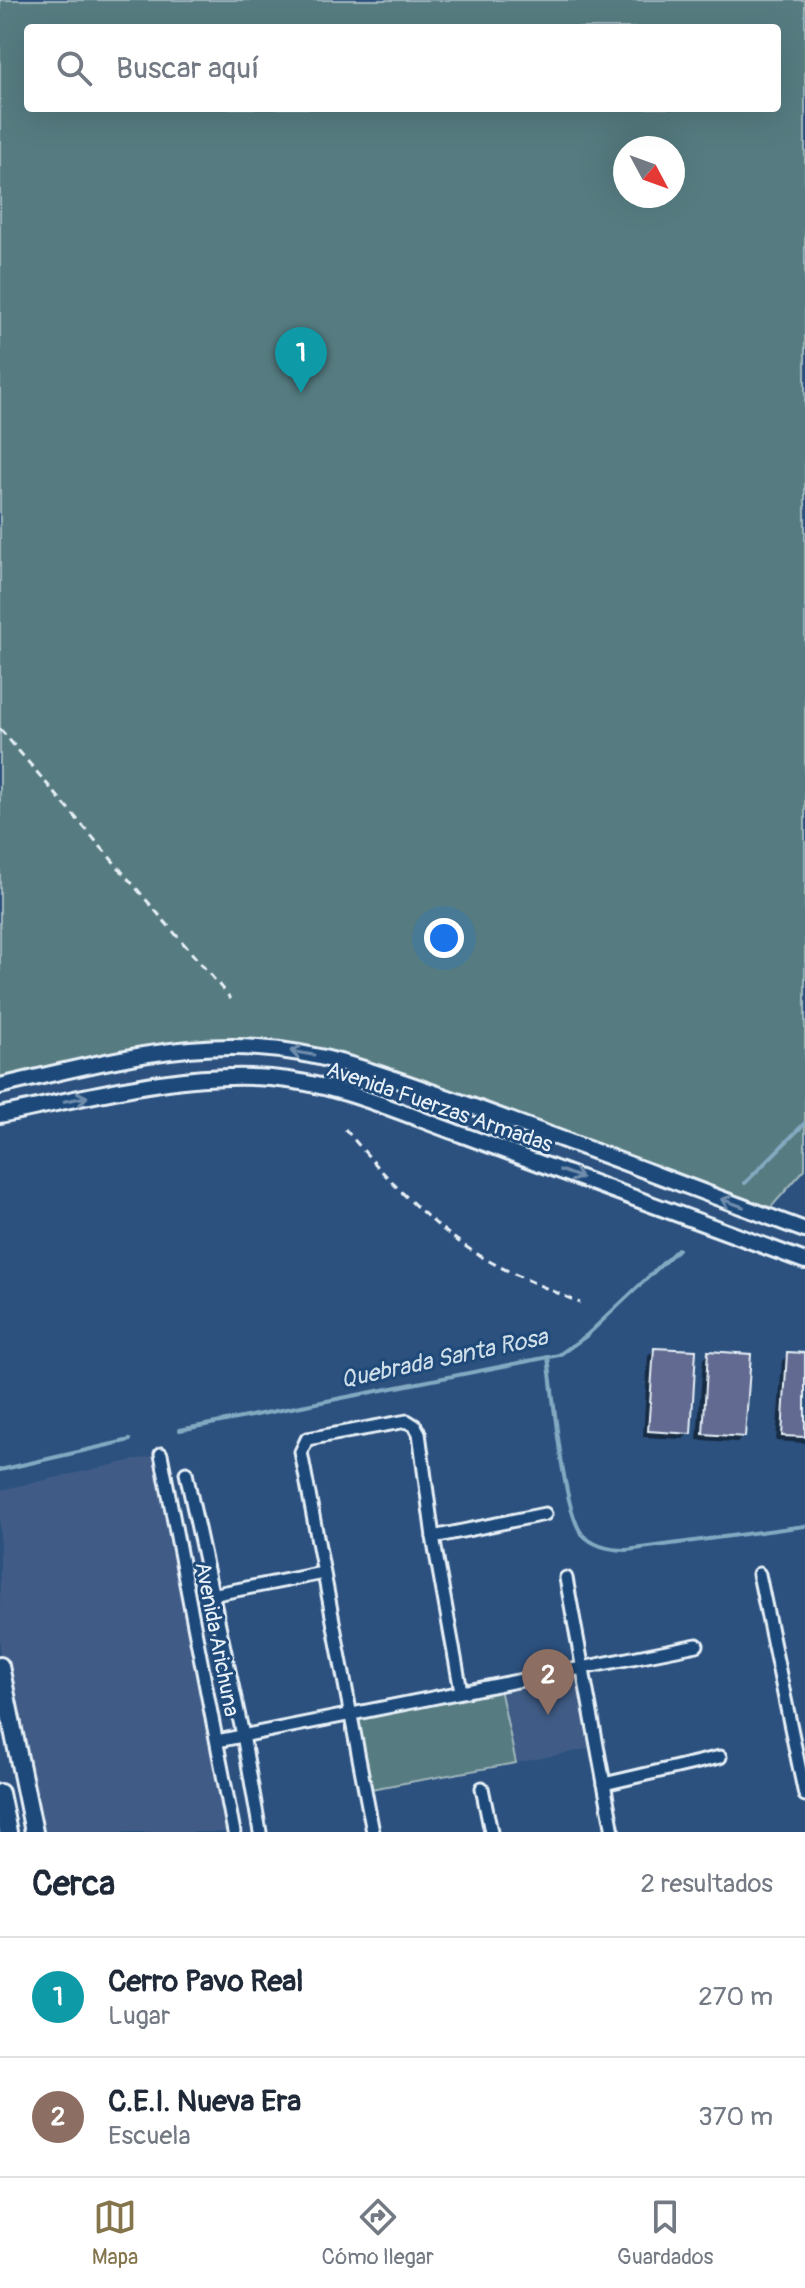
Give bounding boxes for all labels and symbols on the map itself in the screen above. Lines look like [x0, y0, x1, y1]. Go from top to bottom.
north arrow [613, 136, 685, 208]
pin: 1 [275, 327, 327, 393]
your location [424, 918, 464, 958]
one-way arrow [289, 1045, 315, 1060]
street label: Avenida Fuerzas Armadas [323, 1055, 557, 1159]
one-way arrow [63, 1090, 89, 1105]
one-way arrow [558, 1168, 583, 1183]
one-way arrow [720, 1195, 745, 1209]
water label: Quebrada Santa Rosa [338, 1322, 552, 1395]
street label: Avenida Arichuna [188, 1560, 246, 1719]
pin: 2 [522, 1649, 574, 1715]

